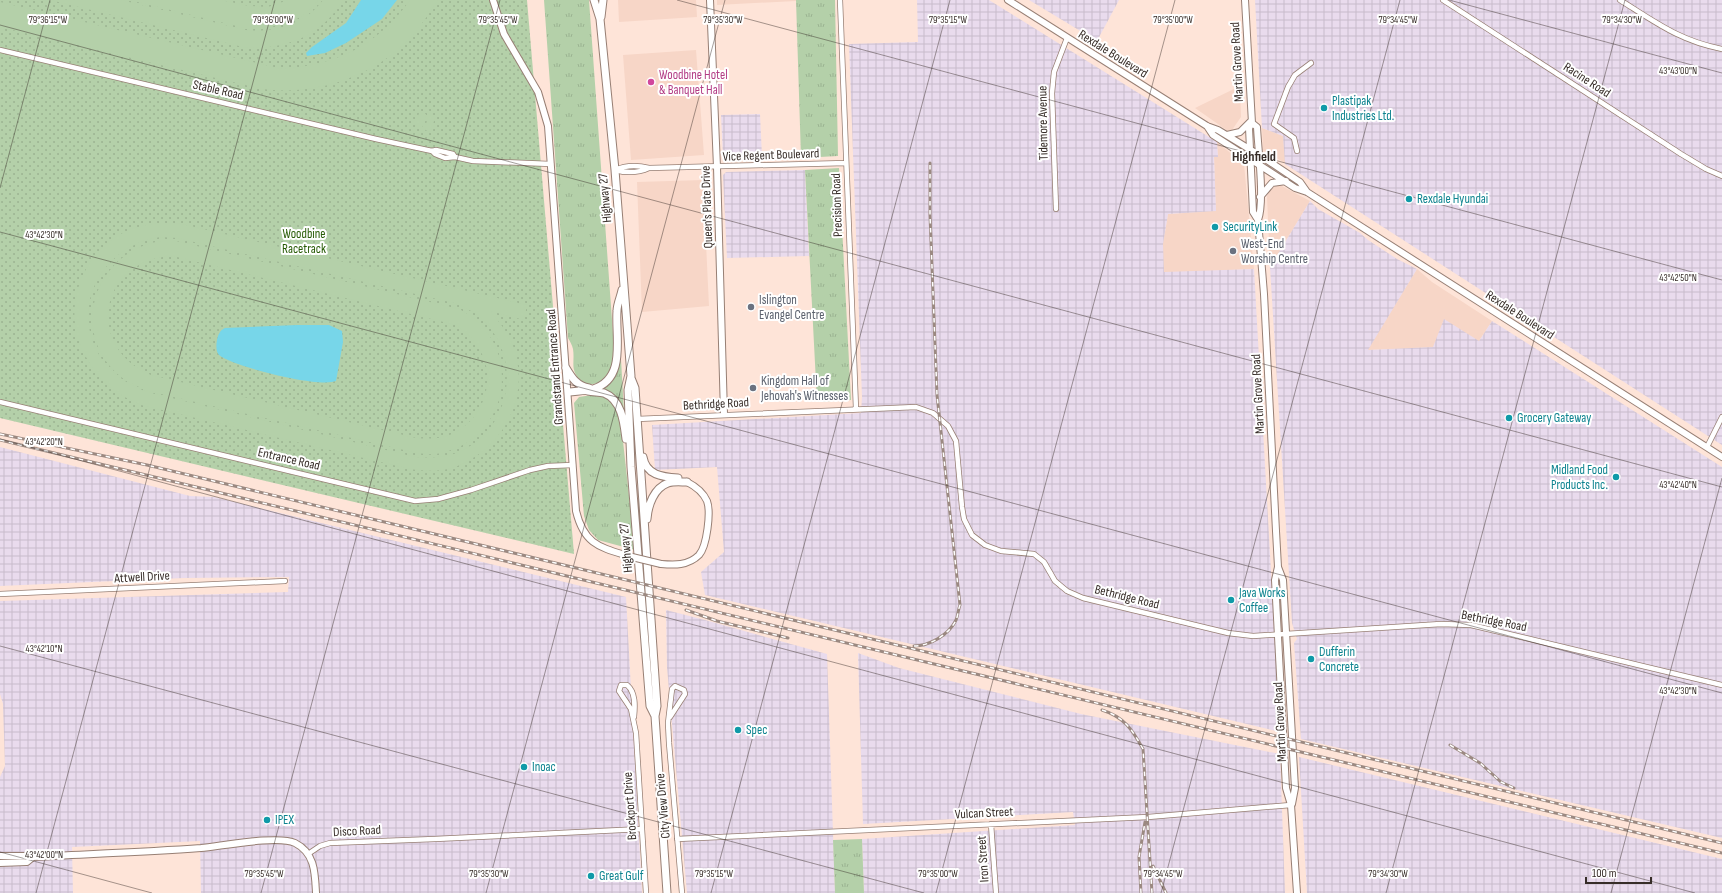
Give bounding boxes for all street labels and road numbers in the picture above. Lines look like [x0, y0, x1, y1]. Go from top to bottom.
street label: Martin Grove Road [1227, 22, 1247, 102]
street label: Rexdale Boulevard [1075, 26, 1151, 82]
street label: Racine Road [1560, 59, 1614, 101]
street label: Stable Road [191, 76, 245, 104]
street label: Tidemore Avenue [1034, 86, 1052, 160]
street label: Vice Regent Boulevard [722, 145, 820, 165]
street label: Queen's Plate Drive [698, 165, 716, 249]
street label: Highway 27 [595, 172, 615, 223]
street label: Precision Road [828, 173, 846, 237]
street label: Rexdale Boulevard [1483, 287, 1557, 343]
street label: Grandstand Entrance Road [543, 309, 567, 425]
street label: Martin Grove Road [1248, 354, 1268, 434]
street label: Bethridge Road [683, 394, 749, 414]
street label: Entrance Road [256, 444, 322, 474]
street label: Highway 27 [616, 522, 636, 573]
street label: Attwell Drive [113, 568, 170, 586]
street label: Bethridge Road [1093, 581, 1161, 613]
street label: Bethridge Road [1460, 607, 1528, 635]
street label: Martin Grove Road [1270, 682, 1290, 762]
street label: Brockport Drive [620, 771, 640, 841]
street label: City View Drive [652, 773, 674, 839]
street label: Vulcan Street [954, 803, 1014, 823]
street label: Disco Road [333, 822, 381, 840]
street label: Iron Street [973, 835, 993, 883]

